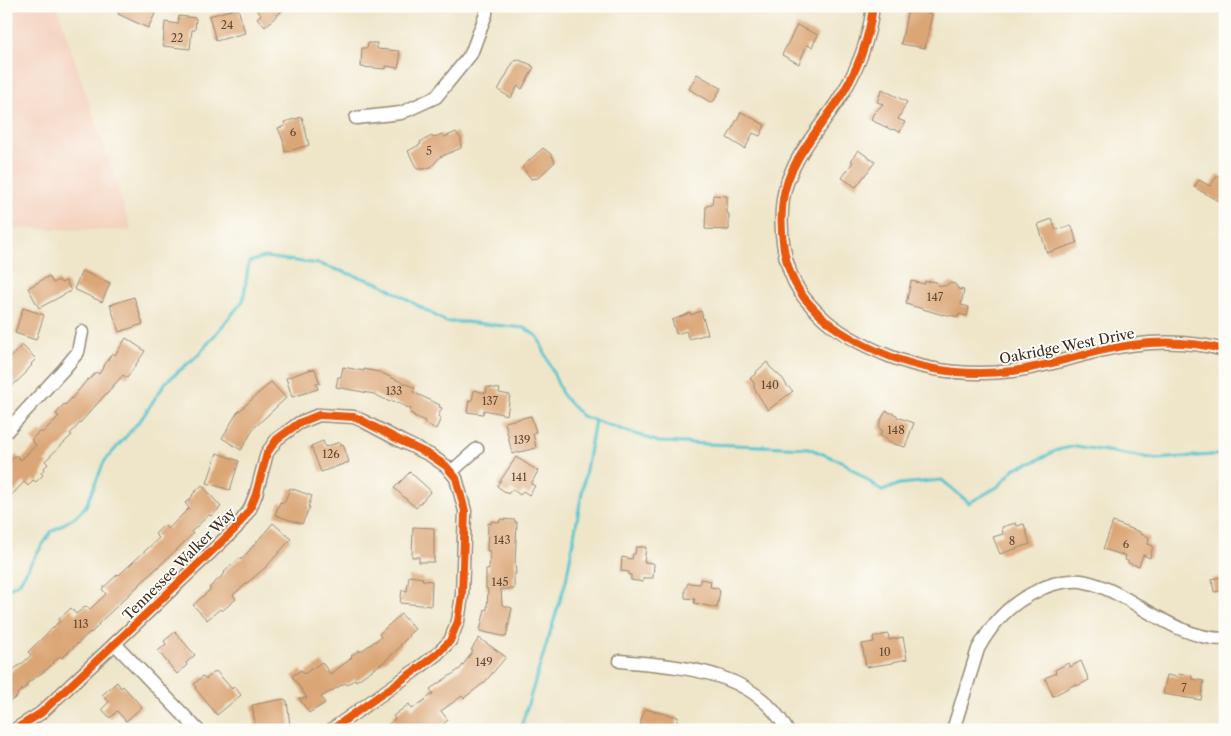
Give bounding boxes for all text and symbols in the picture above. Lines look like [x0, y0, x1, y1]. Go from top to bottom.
house number: 24 [221, 18, 233, 32]
house number: 22 [171, 31, 183, 45]
house number: 6 [290, 125, 297, 139]
house number: 5 [426, 144, 432, 158]
house number: 147 [927, 290, 944, 304]
street label: Oakridge West Drive [998, 324, 1136, 368]
house number: 140 [761, 378, 779, 392]
house number: 133 [386, 384, 402, 398]
house number: 137 [482, 394, 499, 408]
house number: 148 [887, 423, 905, 437]
house number: 139 [513, 433, 531, 447]
house number: 126 [322, 447, 340, 461]
house number: 141 [511, 470, 527, 484]
street label: Tennessee Walker Way [119, 504, 239, 624]
house number: 143 [493, 533, 511, 547]
house number: 8 [1009, 534, 1015, 548]
house number: 6 [1123, 537, 1130, 551]
house number: 145 [492, 575, 508, 589]
house number: 113 [73, 617, 89, 631]
house number: 10 [879, 645, 891, 659]
house number: 149 [475, 655, 493, 669]
house number: 7 [1181, 681, 1187, 695]

